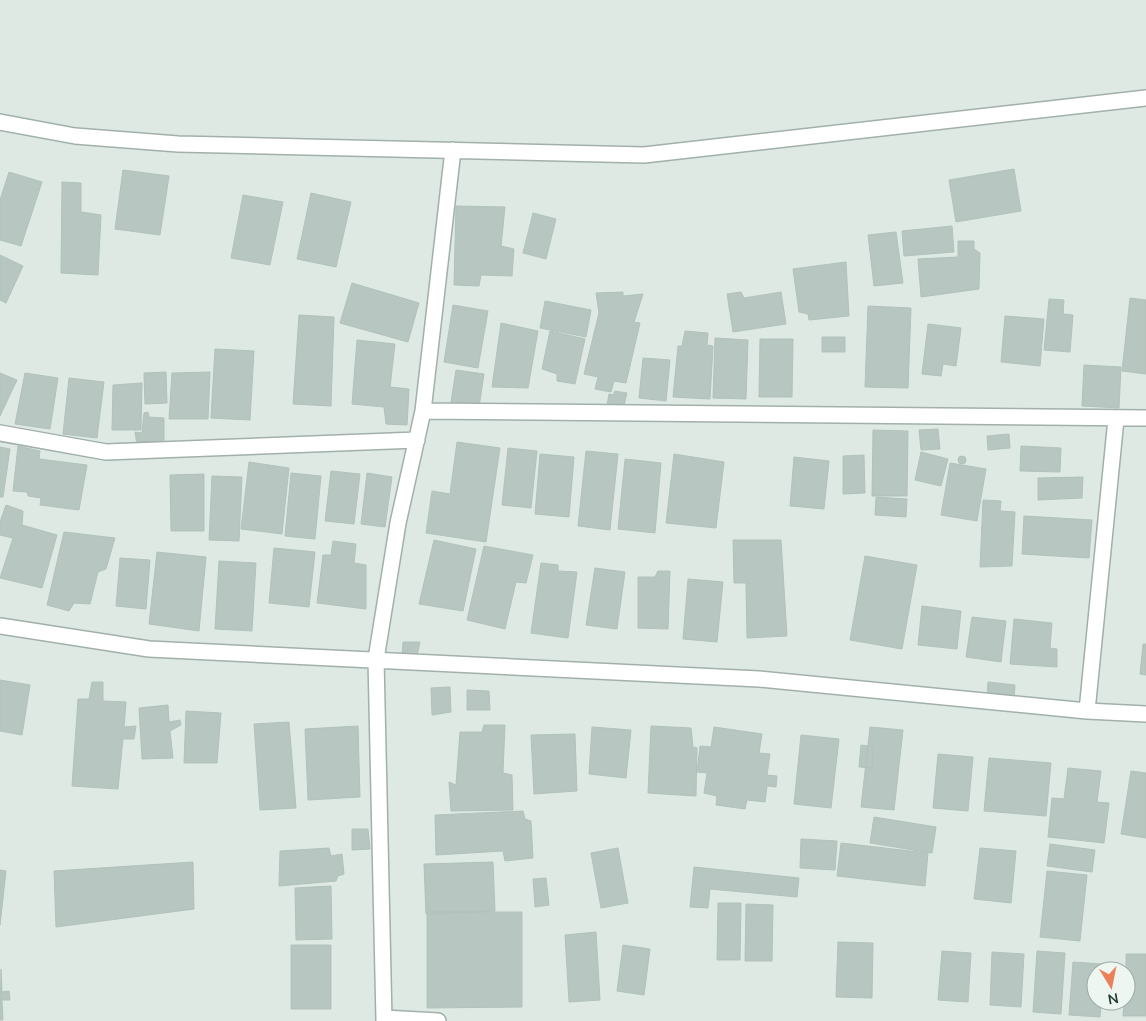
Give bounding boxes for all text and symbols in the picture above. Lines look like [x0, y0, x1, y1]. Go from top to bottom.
north arrow [1086, 961, 1136, 1011]
text: N [1106, 989, 1120, 1009]

